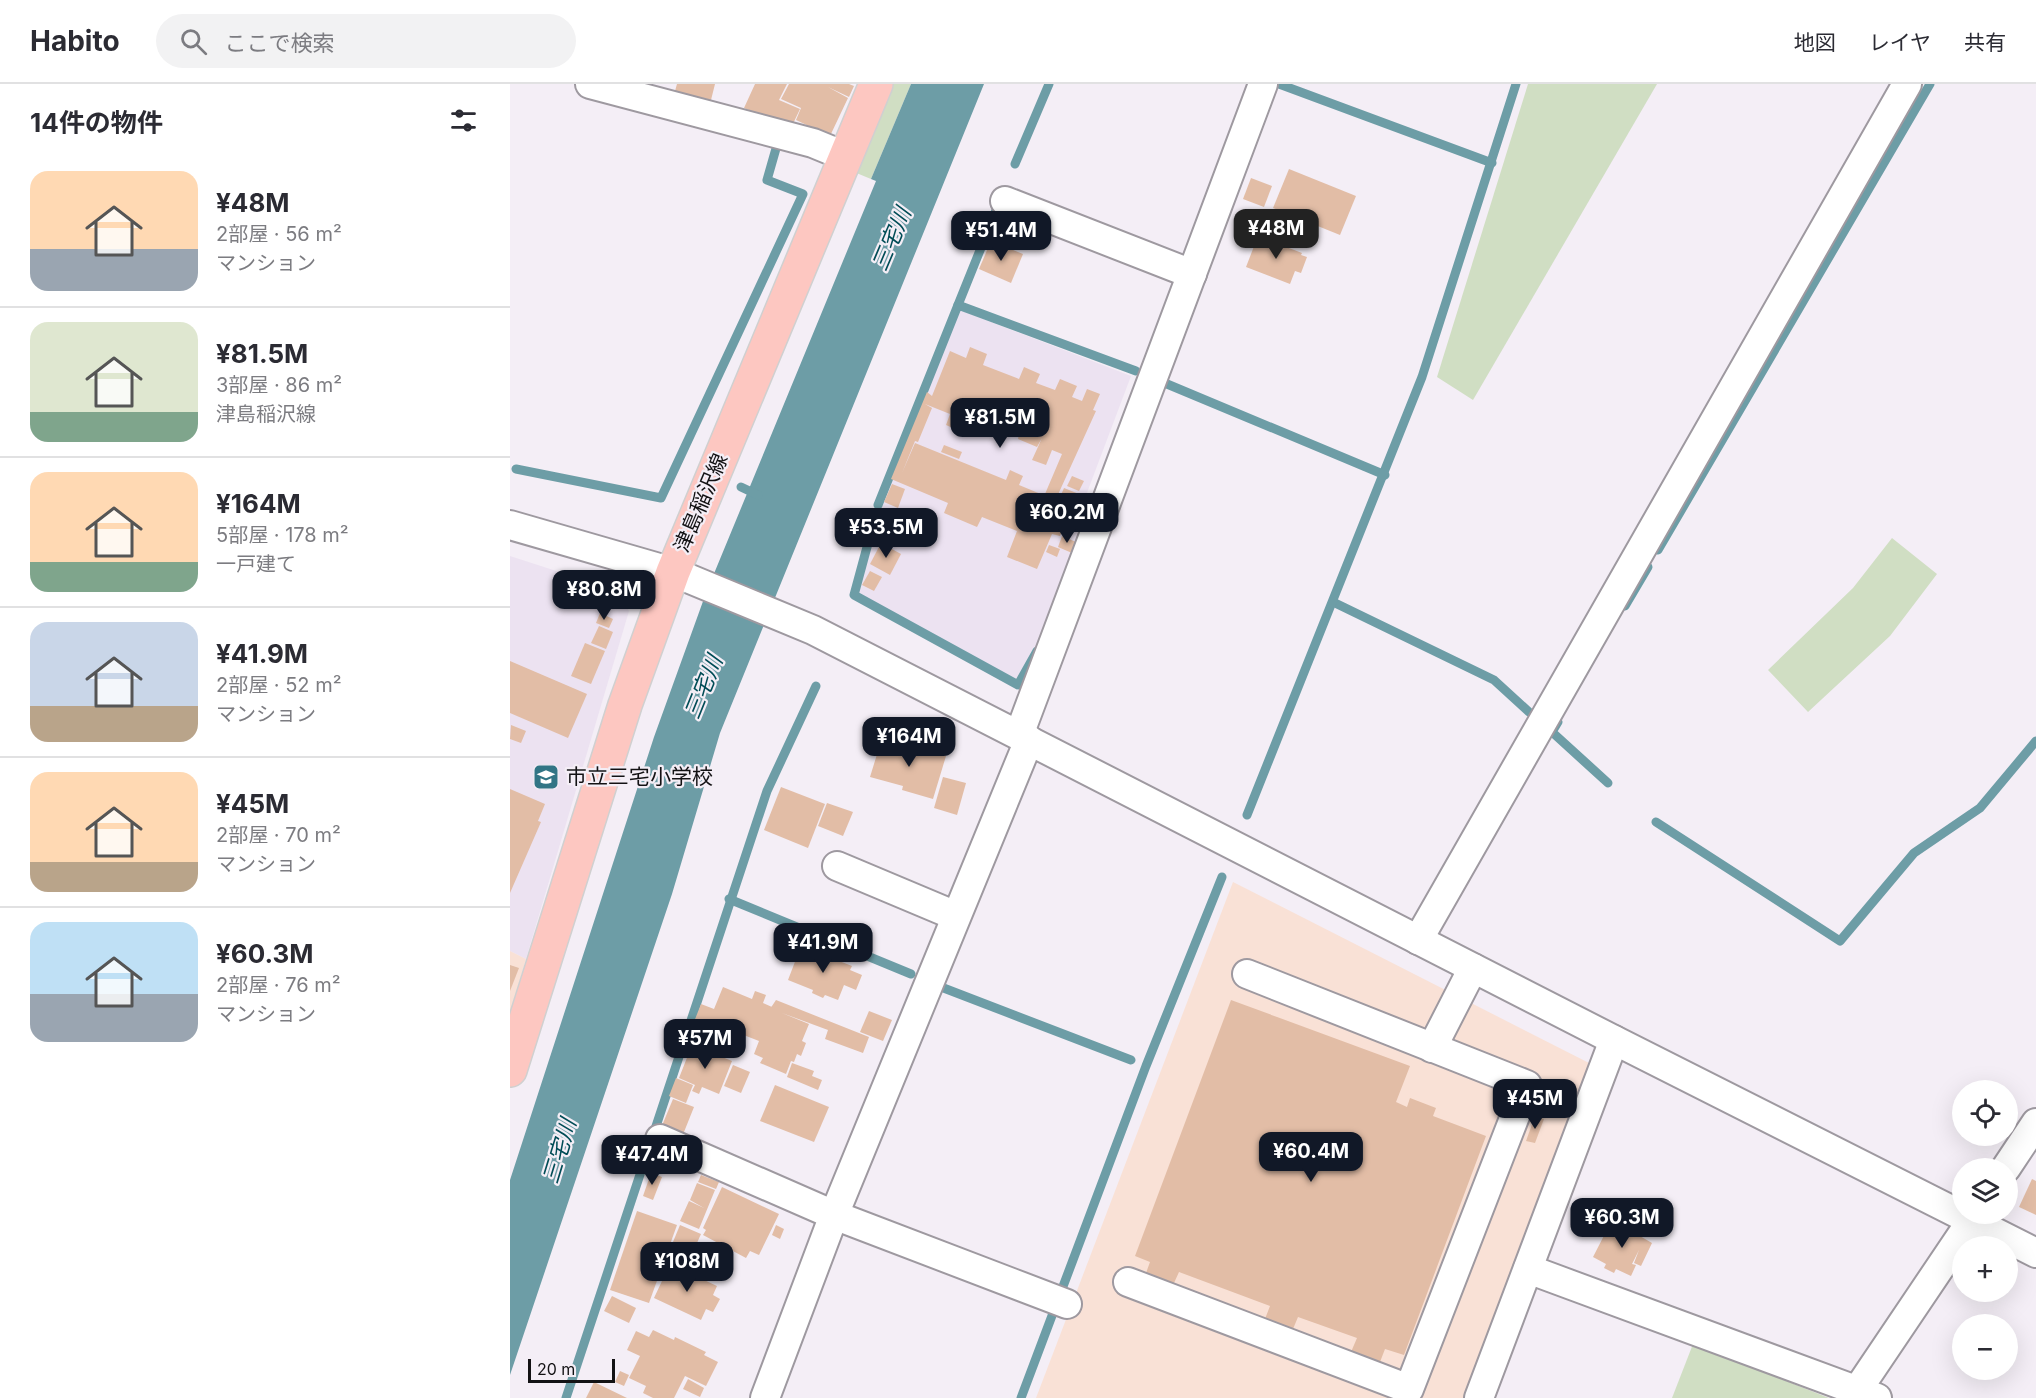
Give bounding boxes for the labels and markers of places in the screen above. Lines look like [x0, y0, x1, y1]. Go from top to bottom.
pin: ¥48M [1240, 209, 1312, 260]
pin: ¥51.4M [952, 211, 1050, 262]
pin: ¥81.5M [951, 398, 1049, 449]
pin: ¥60.2M [1018, 493, 1116, 544]
pin: ¥53.5M [837, 508, 935, 559]
pin: ¥80.8M [555, 570, 653, 621]
pin: ¥164M [867, 717, 951, 768]
school or university icon: 市立三宅小学校 [531, 762, 561, 792]
place label: 市立三宅小学校 [566, 764, 713, 789]
pin: ¥41.9M [774, 923, 872, 974]
pin: ¥57M [669, 1019, 741, 1070]
pin: ¥45M [1499, 1079, 1571, 1130]
pin: ¥60.4M [1262, 1132, 1360, 1183]
pin: ¥47.4M [603, 1135, 701, 1186]
pin: ¥60.3M [1573, 1198, 1671, 1249]
pin: ¥108M [645, 1242, 729, 1293]

